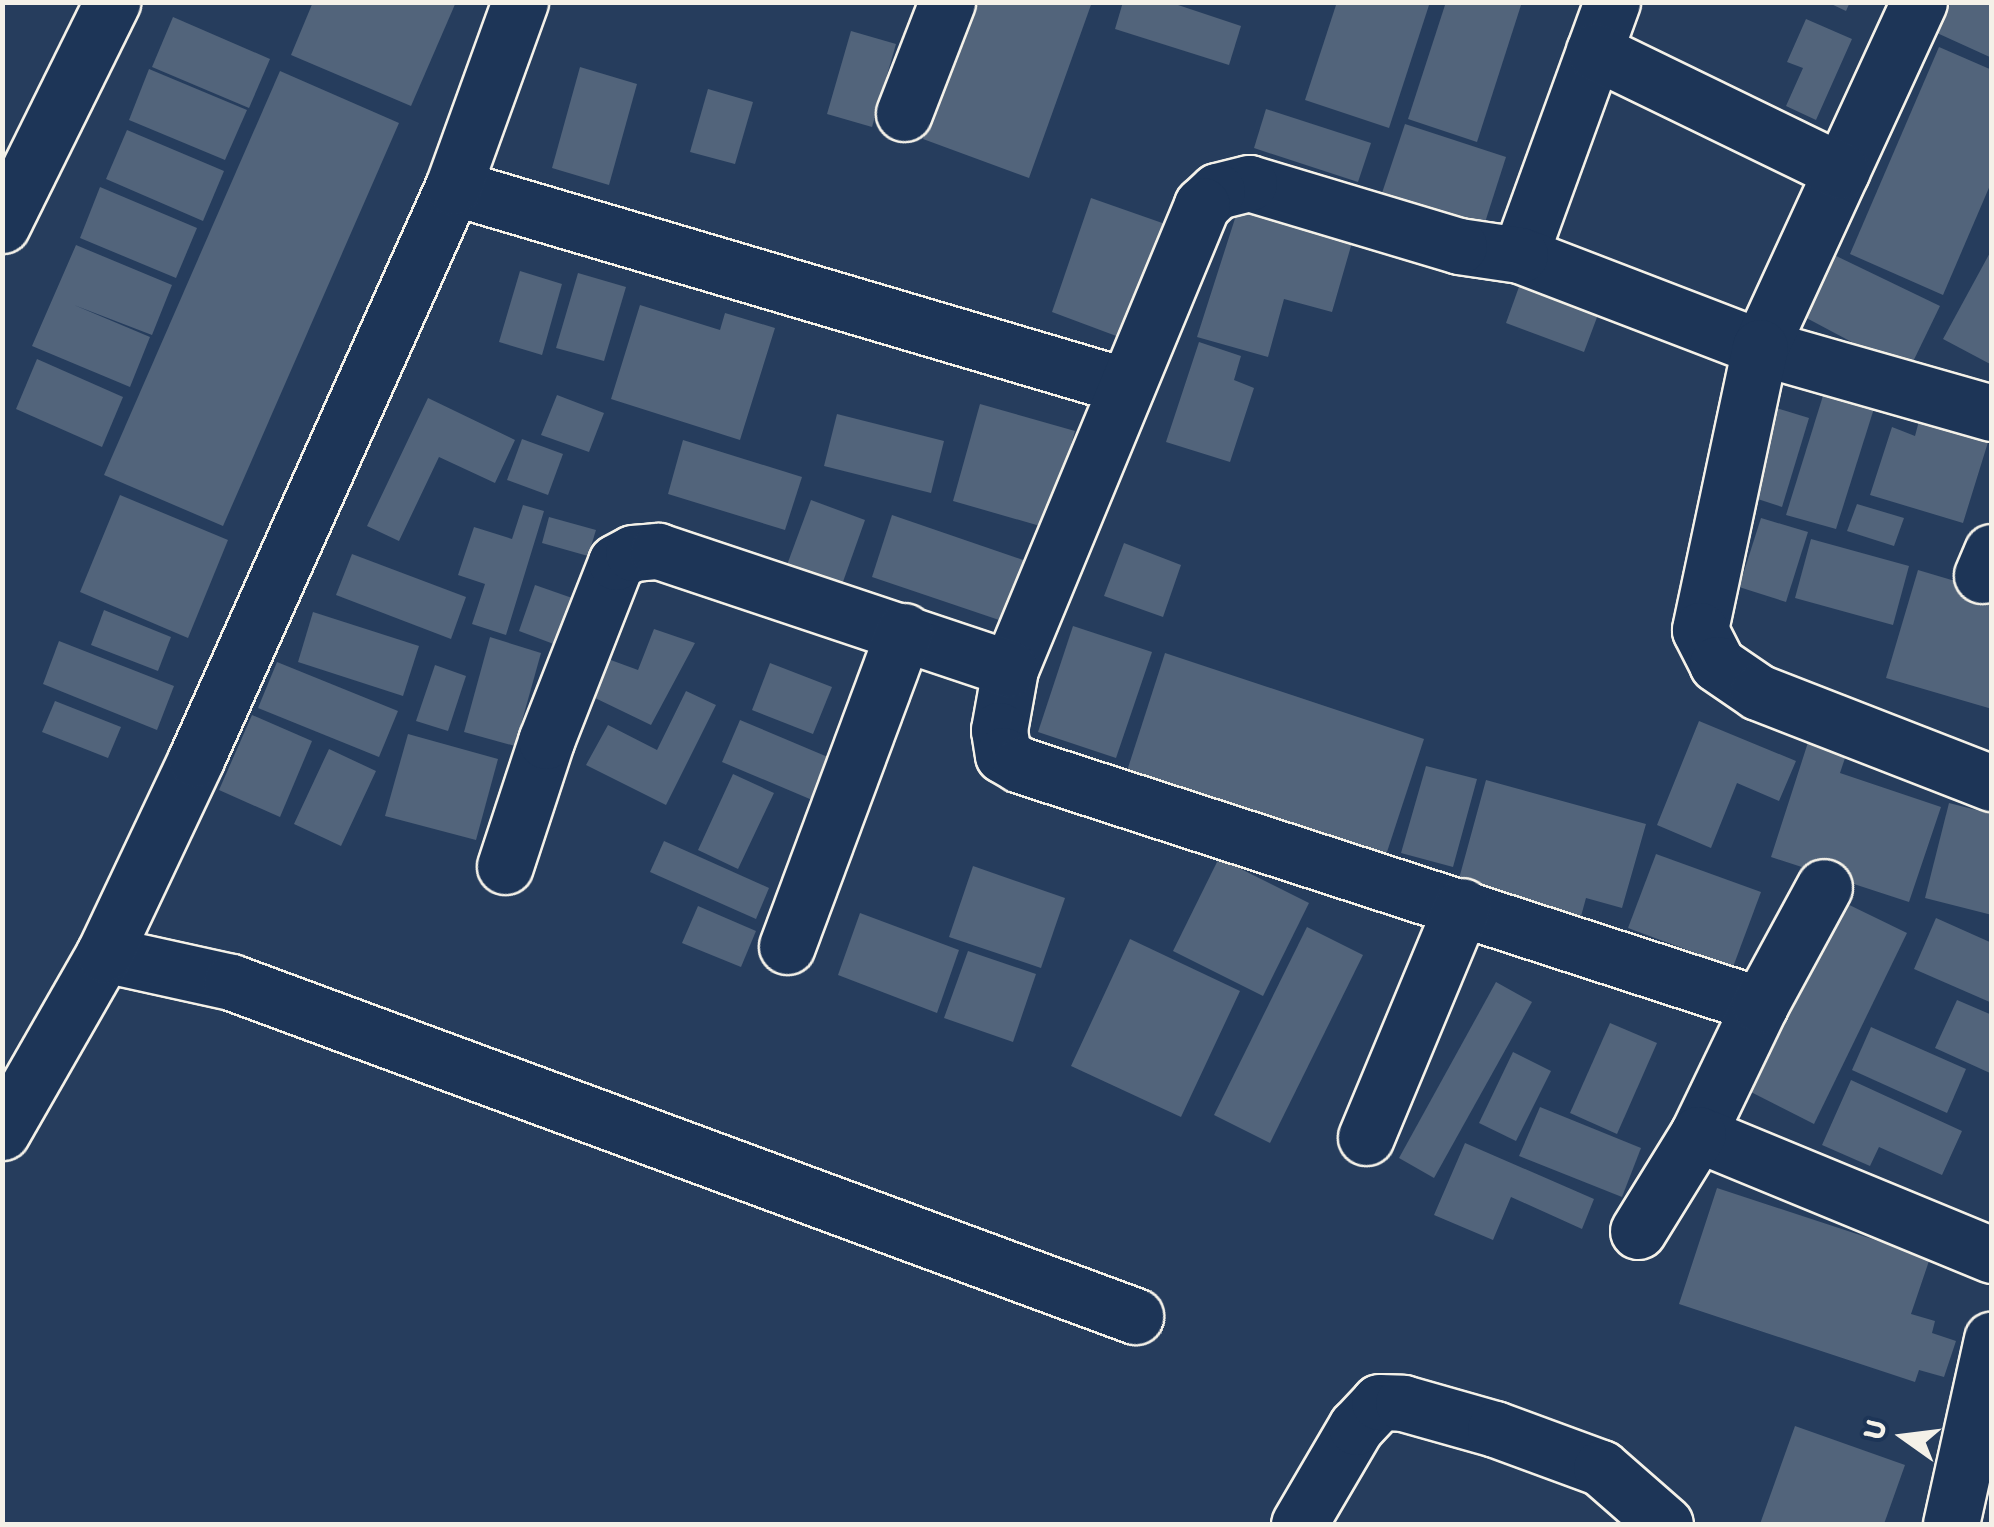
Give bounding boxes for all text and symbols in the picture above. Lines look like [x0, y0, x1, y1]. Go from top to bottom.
north arrow [1854, 1387, 1954, 1487]
text: U [1854, 1416, 1896, 1444]

